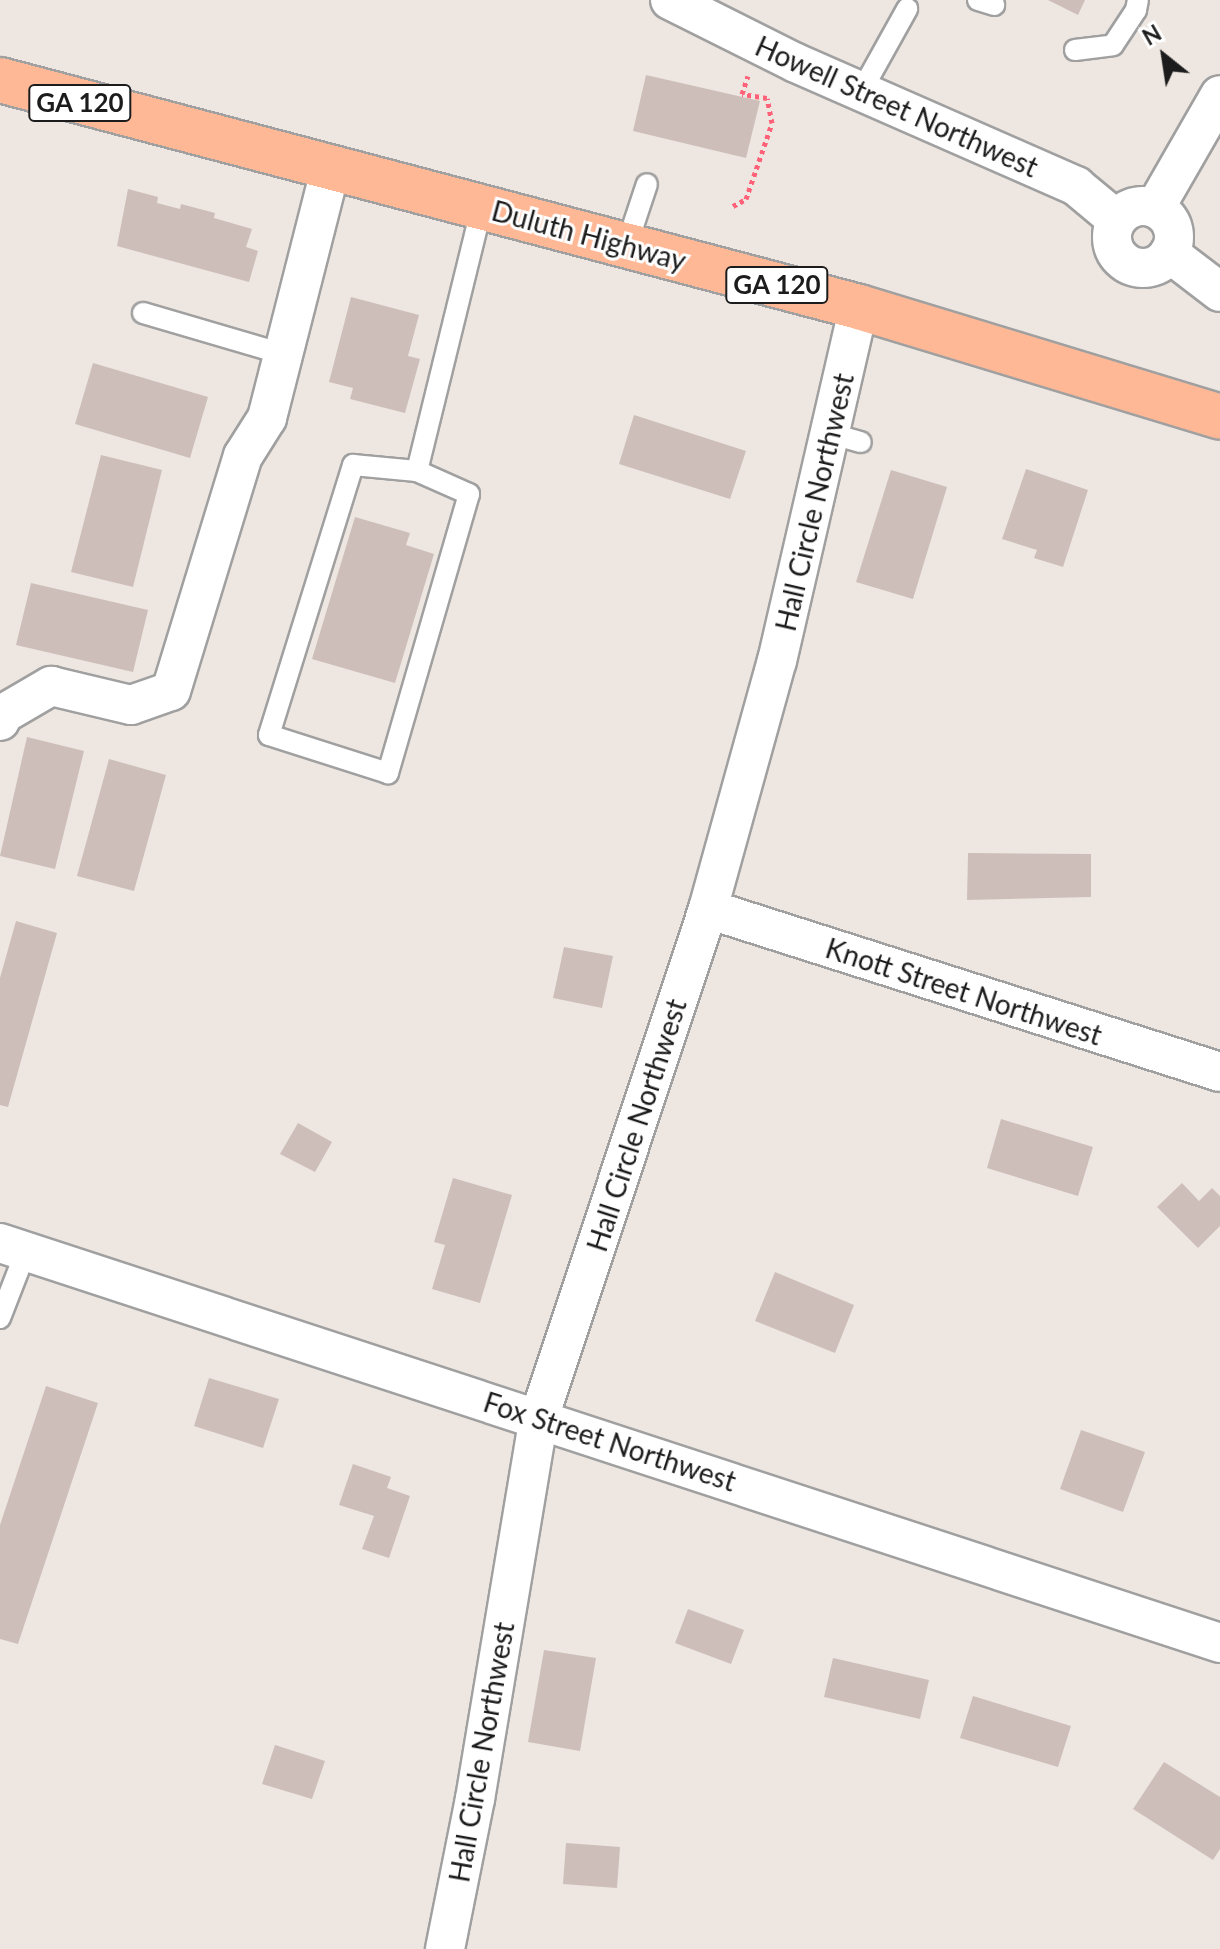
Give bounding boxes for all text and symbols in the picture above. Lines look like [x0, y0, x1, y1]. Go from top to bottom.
north arrow [1124, 16, 1204, 96]
text: N [1138, 19, 1166, 51]
street label: Howell Street Northwest [750, 28, 1044, 184]
road number: GA 120 [26, 81, 134, 125]
street label: Duluth Highway [488, 193, 690, 277]
road number: GA 120 [723, 263, 831, 307]
street label: Hall Circle Northwest [768, 370, 860, 634]
street label: Knott Street Northwest [822, 930, 1106, 1052]
street label: Hall Circle Northwest [579, 994, 693, 1256]
street label: Fox Street Northwest [480, 1384, 740, 1498]
street label: Hall Circle Northwest [442, 1619, 520, 1885]

